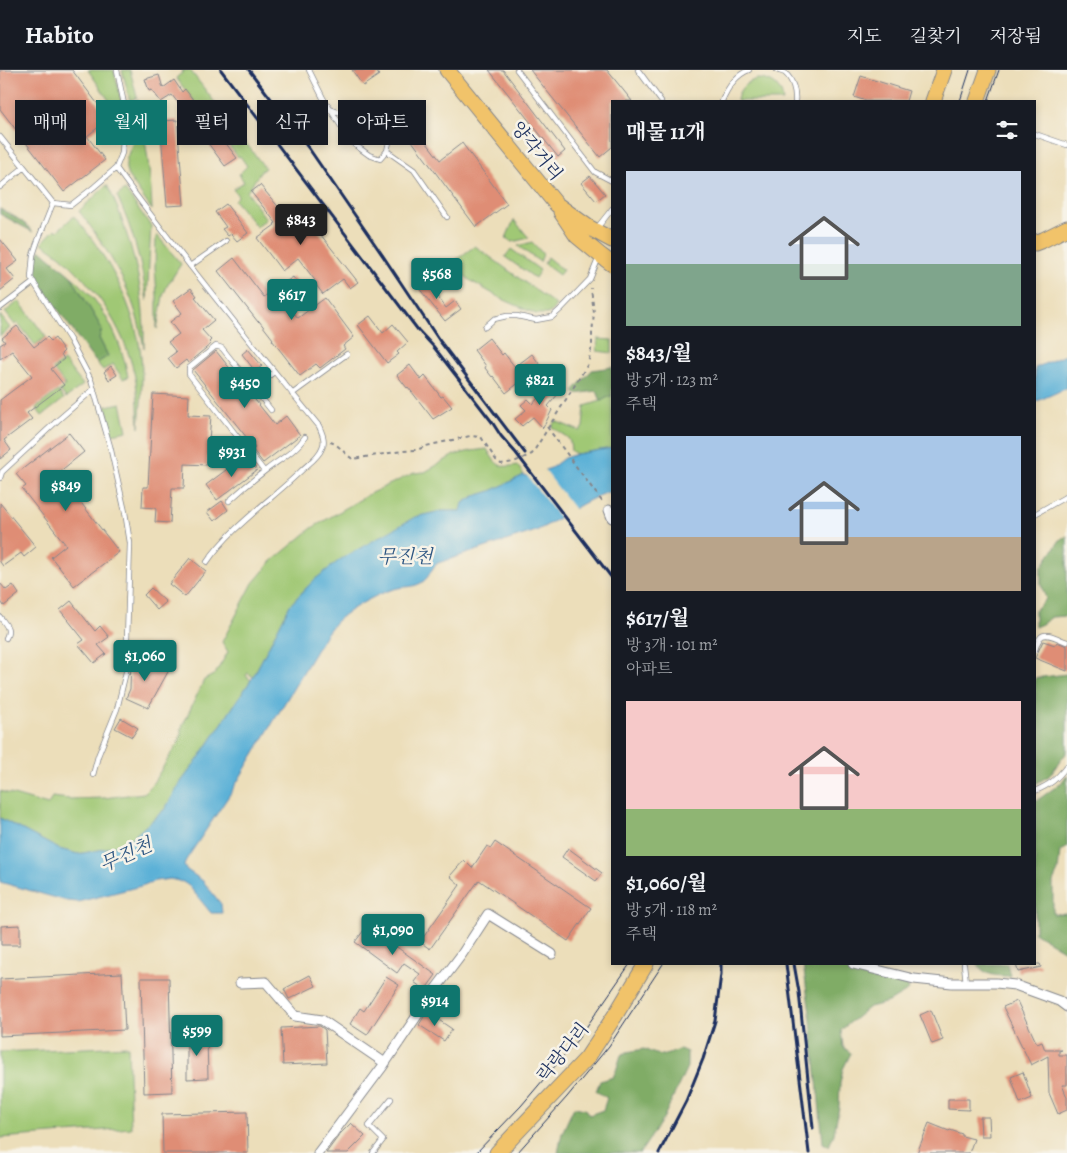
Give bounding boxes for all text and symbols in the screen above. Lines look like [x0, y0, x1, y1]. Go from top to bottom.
text: Habito [25, 19, 94, 51]
text: 지도 [847, 24, 882, 48]
text: 길찾기 [910, 24, 962, 48]
text: 저장됨 [990, 24, 1042, 48]
chip: 매매 [15, 100, 86, 145]
chip: 월세 [96, 100, 167, 145]
chip: 필터 [177, 100, 247, 145]
chip: 신규 [257, 100, 328, 145]
chip: 아파트 [338, 100, 426, 145]
street label: 양각거리 [506, 116, 568, 186]
icon: filters [993, 116, 1021, 144]
text: 매물 11개 [626, 118, 706, 146]
icon: home [779, 203, 869, 293]
pin: $843 [271, 204, 331, 246]
text: $843 [286, 209, 316, 231]
pin: $568 [407, 258, 467, 300]
text: $568 [422, 263, 452, 285]
pin: $617 [262, 278, 322, 321]
text: $617 [278, 284, 306, 306]
text: $843/월 [626, 339, 692, 367]
pin: $821 [510, 364, 570, 406]
pin: $450 [215, 366, 275, 409]
text: $821 [526, 369, 554, 391]
text: 방 5개 · 123 m² [626, 369, 718, 391]
text: $450 [230, 372, 260, 394]
text: 주택 [626, 393, 657, 415]
pin: $931 [202, 436, 262, 478]
text: $931 [218, 441, 246, 463]
icon: home [779, 468, 869, 558]
pin: $849 [36, 470, 96, 512]
text: $849 [51, 475, 81, 497]
water label: 무진천 [377, 544, 434, 570]
text: $617/월 [626, 604, 689, 632]
text: 방 3개 · 101 m² [626, 634, 717, 656]
pin: $1,060 [104, 640, 186, 682]
text: $1,060 [124, 645, 166, 667]
text: 아파트 [626, 658, 672, 680]
icon: home [779, 733, 869, 823]
water label: 무진천 [96, 831, 158, 878]
text: $1,060/월 [626, 869, 707, 897]
text: 방 5개 · 118 m² [626, 899, 717, 921]
pin: $1,090 [352, 914, 434, 956]
text: $1,090 [373, 919, 414, 941]
text: 주택 [626, 923, 657, 945]
pin: $914 [405, 984, 465, 1027]
text: $914 [421, 990, 449, 1012]
pin: $599 [167, 1014, 227, 1057]
street label: 락랑다리 [532, 1017, 594, 1087]
text: $599 [182, 1020, 212, 1042]

